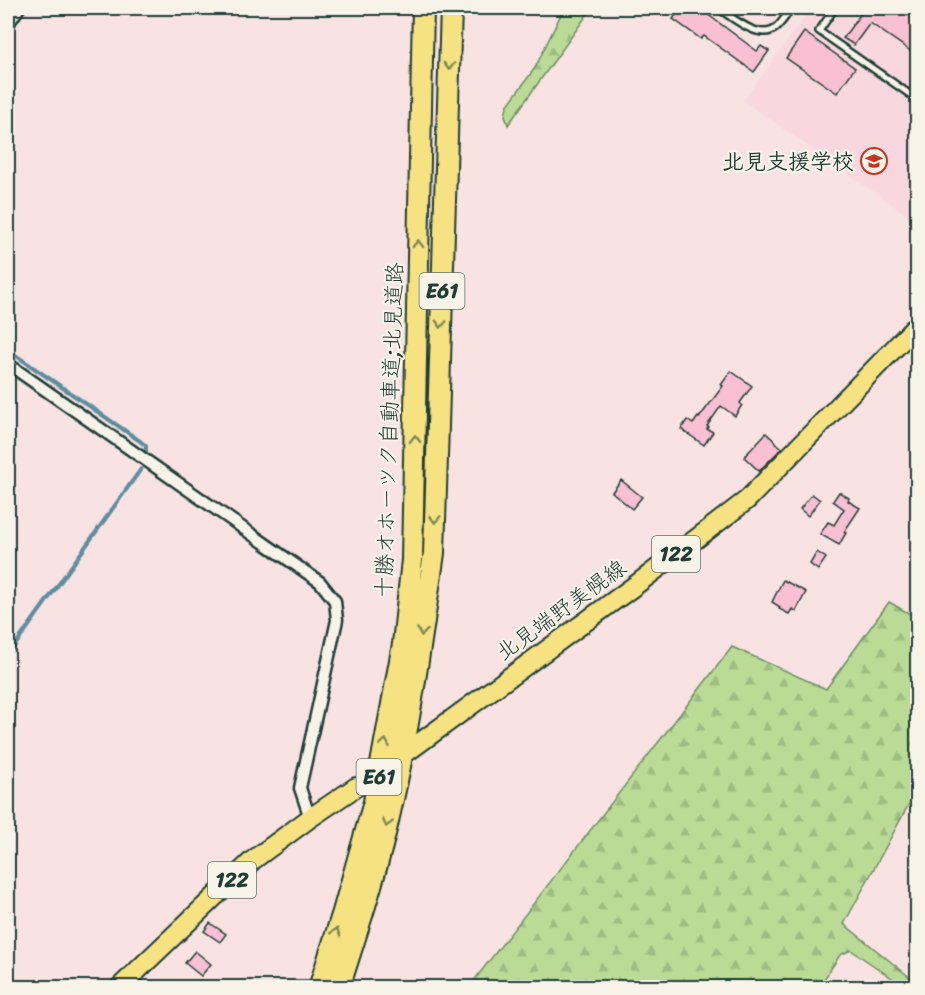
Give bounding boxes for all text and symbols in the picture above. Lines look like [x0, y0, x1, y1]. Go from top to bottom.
one-way arrow [443, 61, 456, 70]
place label: 北見支援学校 [722, 142, 854, 181]
school or university icon: 北見支援学校 [859, 146, 889, 176]
one-way arrow [412, 239, 425, 248]
street label: 十勝オホーツク自動車道;北見道路 [364, 261, 414, 599]
road number: E61 [420, 273, 464, 309]
one-way arrow [435, 319, 447, 328]
one-way arrow [409, 434, 421, 443]
one-way arrow [428, 514, 441, 523]
road number: 122 [652, 536, 700, 572]
street label: 北見端野美幌線 [487, 549, 635, 671]
one-way arrow [417, 627, 429, 636]
one-way arrow [378, 738, 391, 748]
road number: E61 [356, 759, 401, 795]
one-way arrow [382, 818, 394, 828]
road number: 122 [208, 862, 256, 898]
one-way arrow [329, 927, 342, 938]

